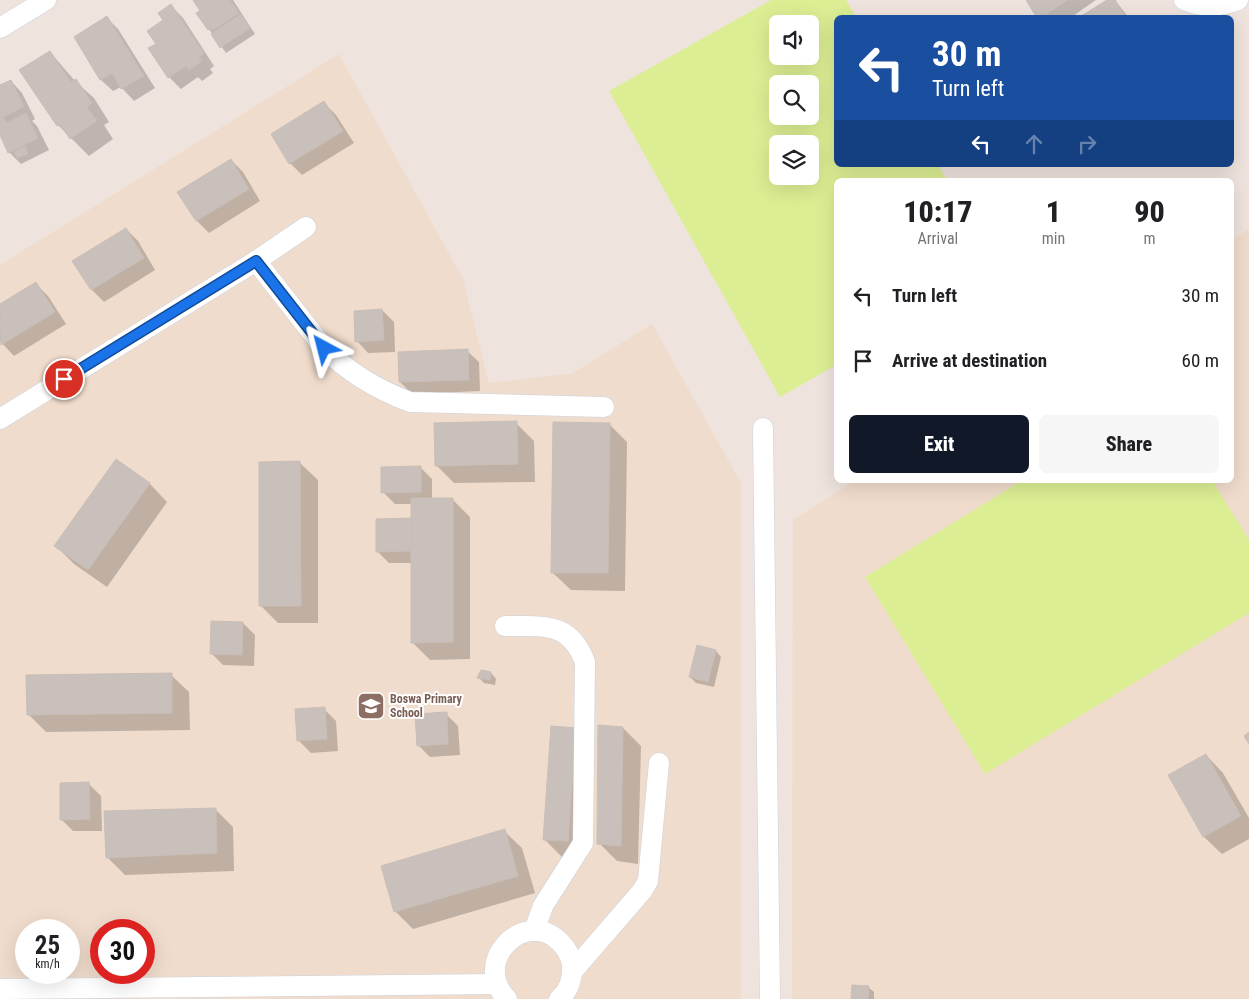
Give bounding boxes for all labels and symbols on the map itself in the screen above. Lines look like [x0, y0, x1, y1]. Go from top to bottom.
position arrow [297, 321, 349, 373]
pin [43, 358, 85, 400]
school or university icon: Boswa Primary School [356, 691, 386, 721]
place label: Boswa Primary School [390, 692, 463, 720]
speed limit sign: 30 [90, 919, 155, 984]

